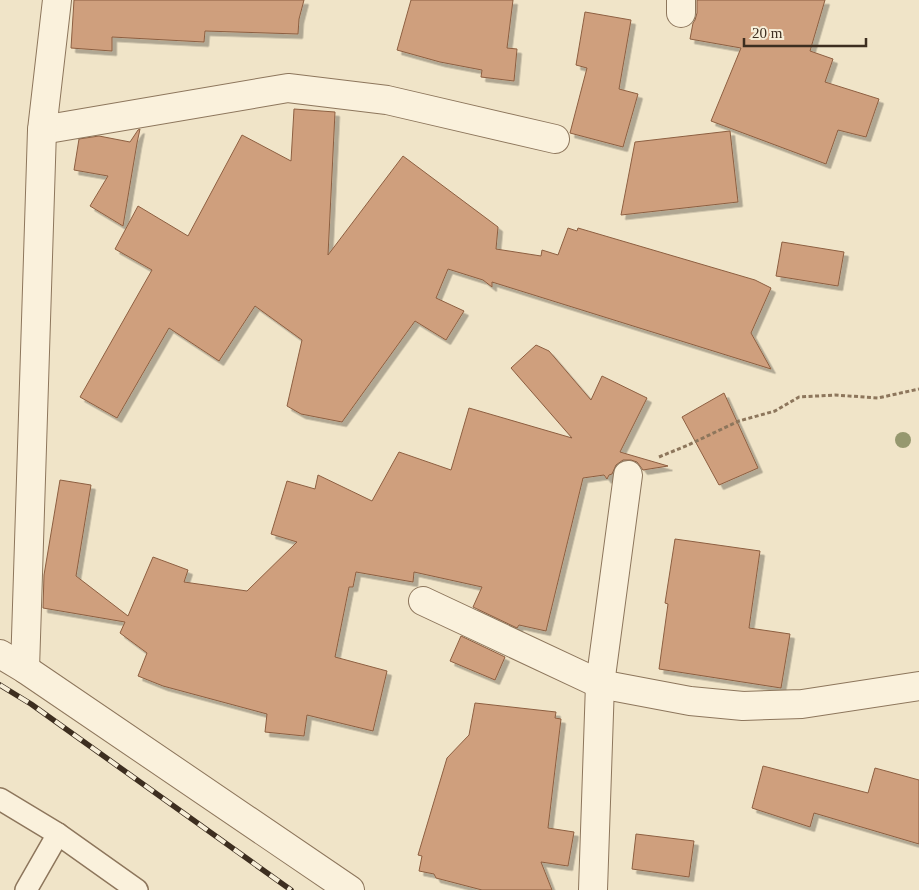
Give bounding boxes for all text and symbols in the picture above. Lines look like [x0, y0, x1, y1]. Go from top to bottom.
scale bar [744, 15, 866, 47]
text: 20 m [752, 25, 783, 41]

